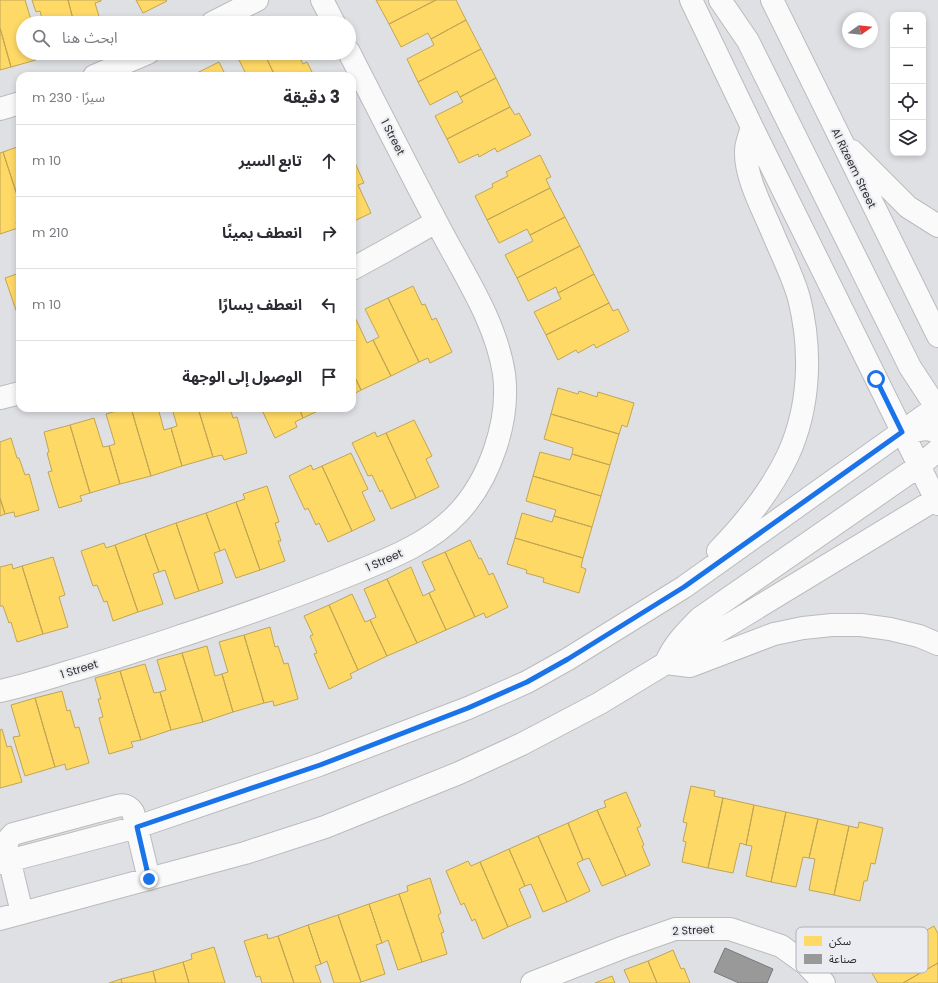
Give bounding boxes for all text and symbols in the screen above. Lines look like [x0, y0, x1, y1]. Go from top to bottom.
north arrow [842, 12, 878, 48]
map controls [890, 12, 926, 156]
button: + [890, 12, 926, 48]
search box [16, 16, 356, 60]
icon: search [30, 27, 52, 49]
text: ابحث هنا [62, 27, 118, 48]
button: − [890, 48, 926, 84]
button: locate [890, 84, 926, 120]
text: 3 دقيقة [283, 85, 340, 109]
text: سيرًا · 230 m [32, 88, 105, 107]
street label: 1 Street [377, 116, 409, 158]
button: layers [890, 120, 926, 156]
street label: Al Rizeem Street [828, 125, 880, 211]
text: تابع السير [239, 150, 302, 171]
icon: ahead [318, 150, 340, 172]
text: 10 m [32, 151, 61, 170]
text: انعطف يمينًا [222, 222, 302, 243]
icon: right [318, 222, 340, 244]
text: 210 m [32, 223, 69, 242]
text: انعطف يسارًا [218, 294, 302, 315]
icon: left [318, 294, 340, 316]
text: 10 m [32, 295, 61, 314]
text: الوصول إلى الوجهة [182, 366, 302, 387]
icon: arrive [318, 366, 340, 388]
route start [867, 370, 885, 388]
street label: 1 Street [363, 545, 405, 575]
street label: 1 Street [58, 656, 100, 682]
route end [140, 870, 158, 888]
street label: 2 Street [672, 921, 714, 939]
legend [796, 927, 928, 973]
text: سكن [829, 933, 852, 949]
text: صناعة [829, 951, 857, 967]

